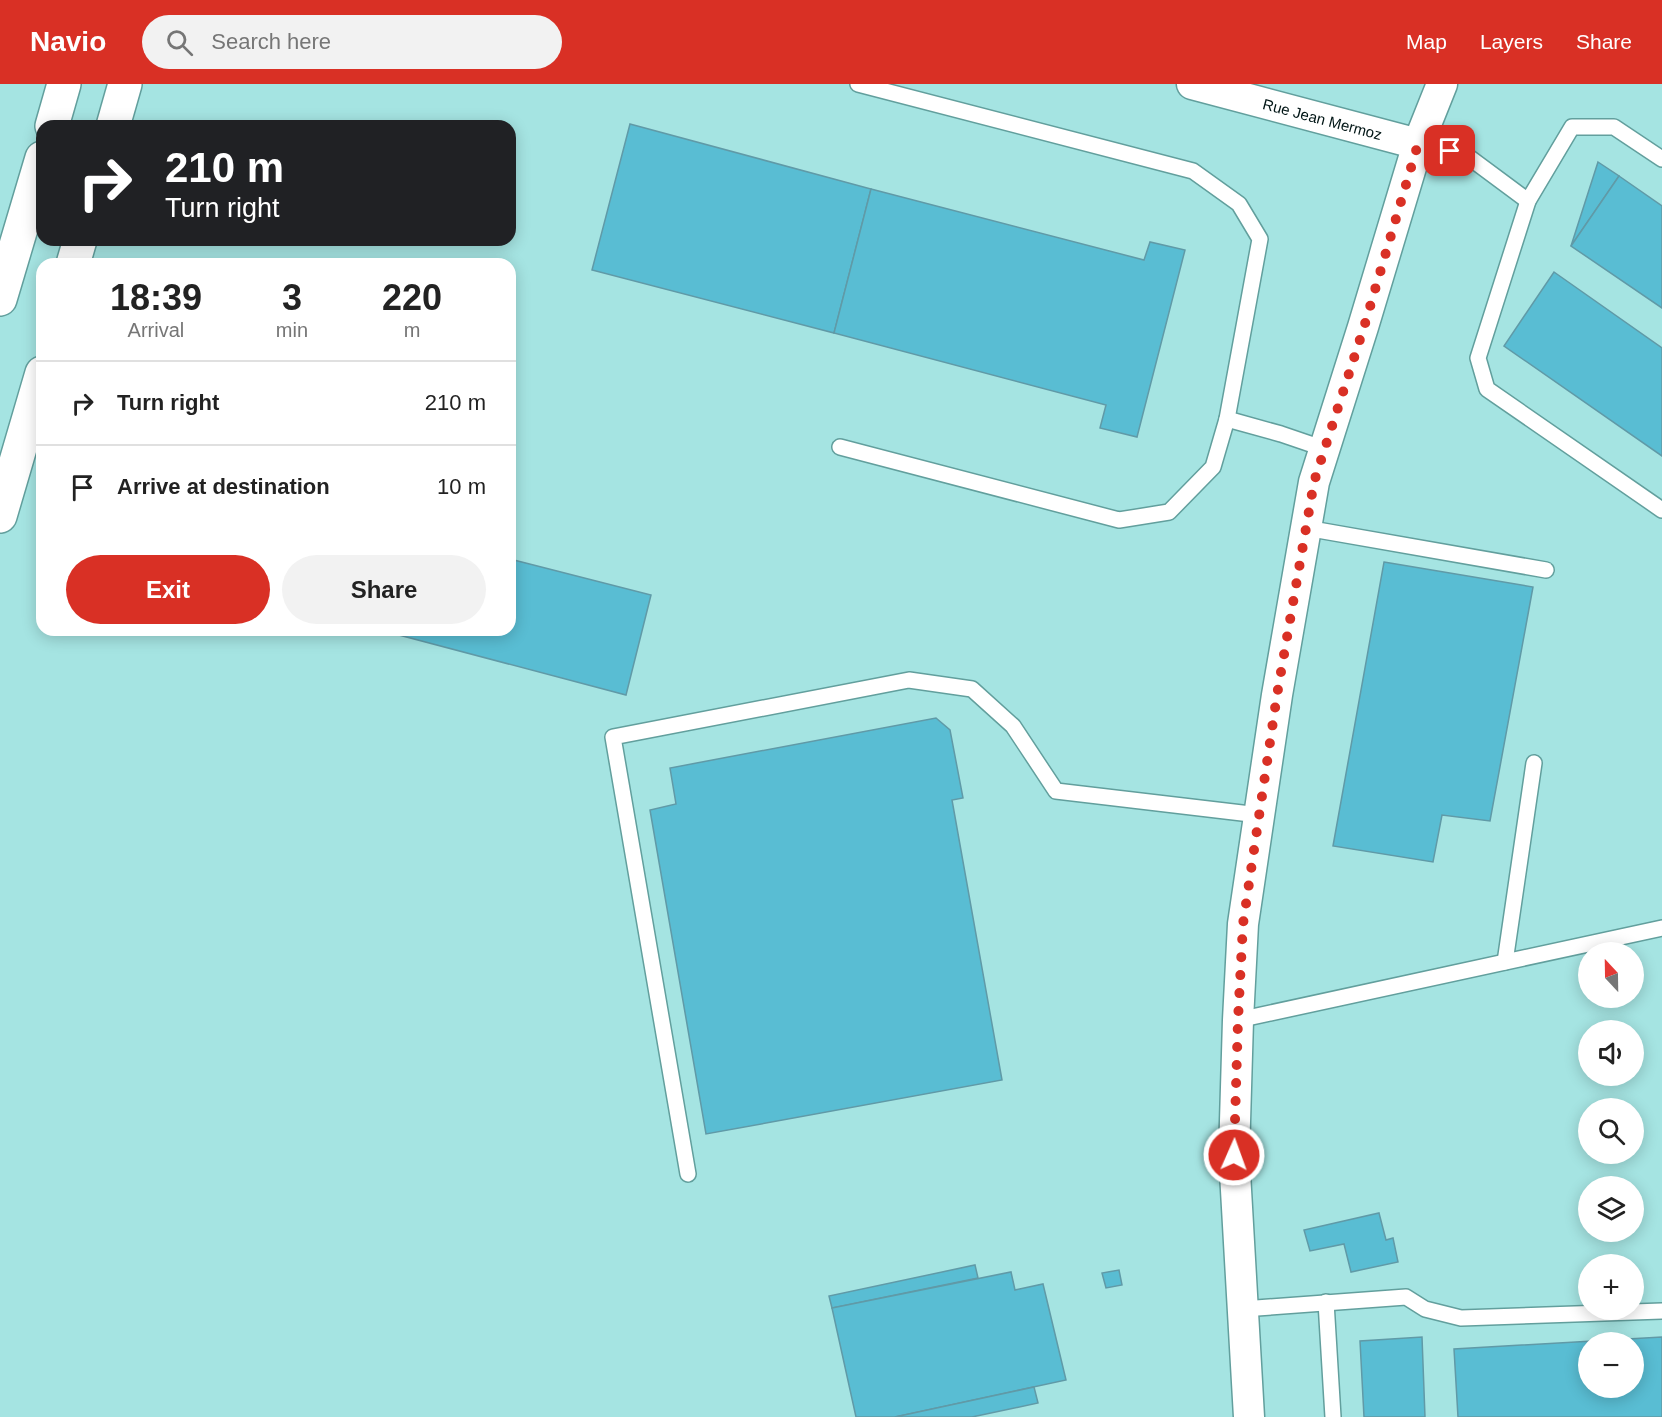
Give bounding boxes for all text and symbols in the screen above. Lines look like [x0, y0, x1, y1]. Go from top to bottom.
search box [142, 15, 562, 69]
text: Navio [30, 26, 106, 57]
icon: search [163, 26, 196, 59]
text: Search here [211, 29, 331, 54]
text: Map [1406, 30, 1447, 53]
text: Layers [1480, 30, 1543, 53]
text: Share [1576, 30, 1632, 53]
street label: Rue Jean Mermoz [1261, 95, 1384, 143]
pin [1424, 125, 1475, 176]
icon: arrive [1433, 134, 1466, 167]
icon: right [66, 144, 144, 222]
text: 210 m [165, 144, 284, 191]
text: Turn right [165, 193, 280, 223]
text: 18:39 [110, 277, 202, 318]
text: 3 [282, 277, 302, 318]
text: 220 [382, 277, 442, 318]
text: Arrival [128, 319, 184, 341]
text: min [276, 319, 308, 341]
text: m [404, 319, 420, 341]
icon: right [66, 387, 99, 420]
text: Turn right [117, 390, 219, 415]
text: 210 m [425, 390, 486, 415]
icon: arrive [66, 471, 99, 504]
text: Arrive at destination [117, 474, 330, 499]
text: 10 m [437, 474, 486, 499]
button: Exit [66, 555, 270, 624]
button: Share [282, 555, 486, 624]
north arrow [1578, 942, 1644, 1008]
map controls [1578, 942, 1644, 1398]
button: sound [1578, 1020, 1644, 1086]
button: search [1578, 1098, 1644, 1164]
position arrow [1202, 1123, 1266, 1187]
button: layers [1578, 1176, 1644, 1242]
button: + [1578, 1254, 1644, 1320]
button: − [1578, 1332, 1644, 1398]

